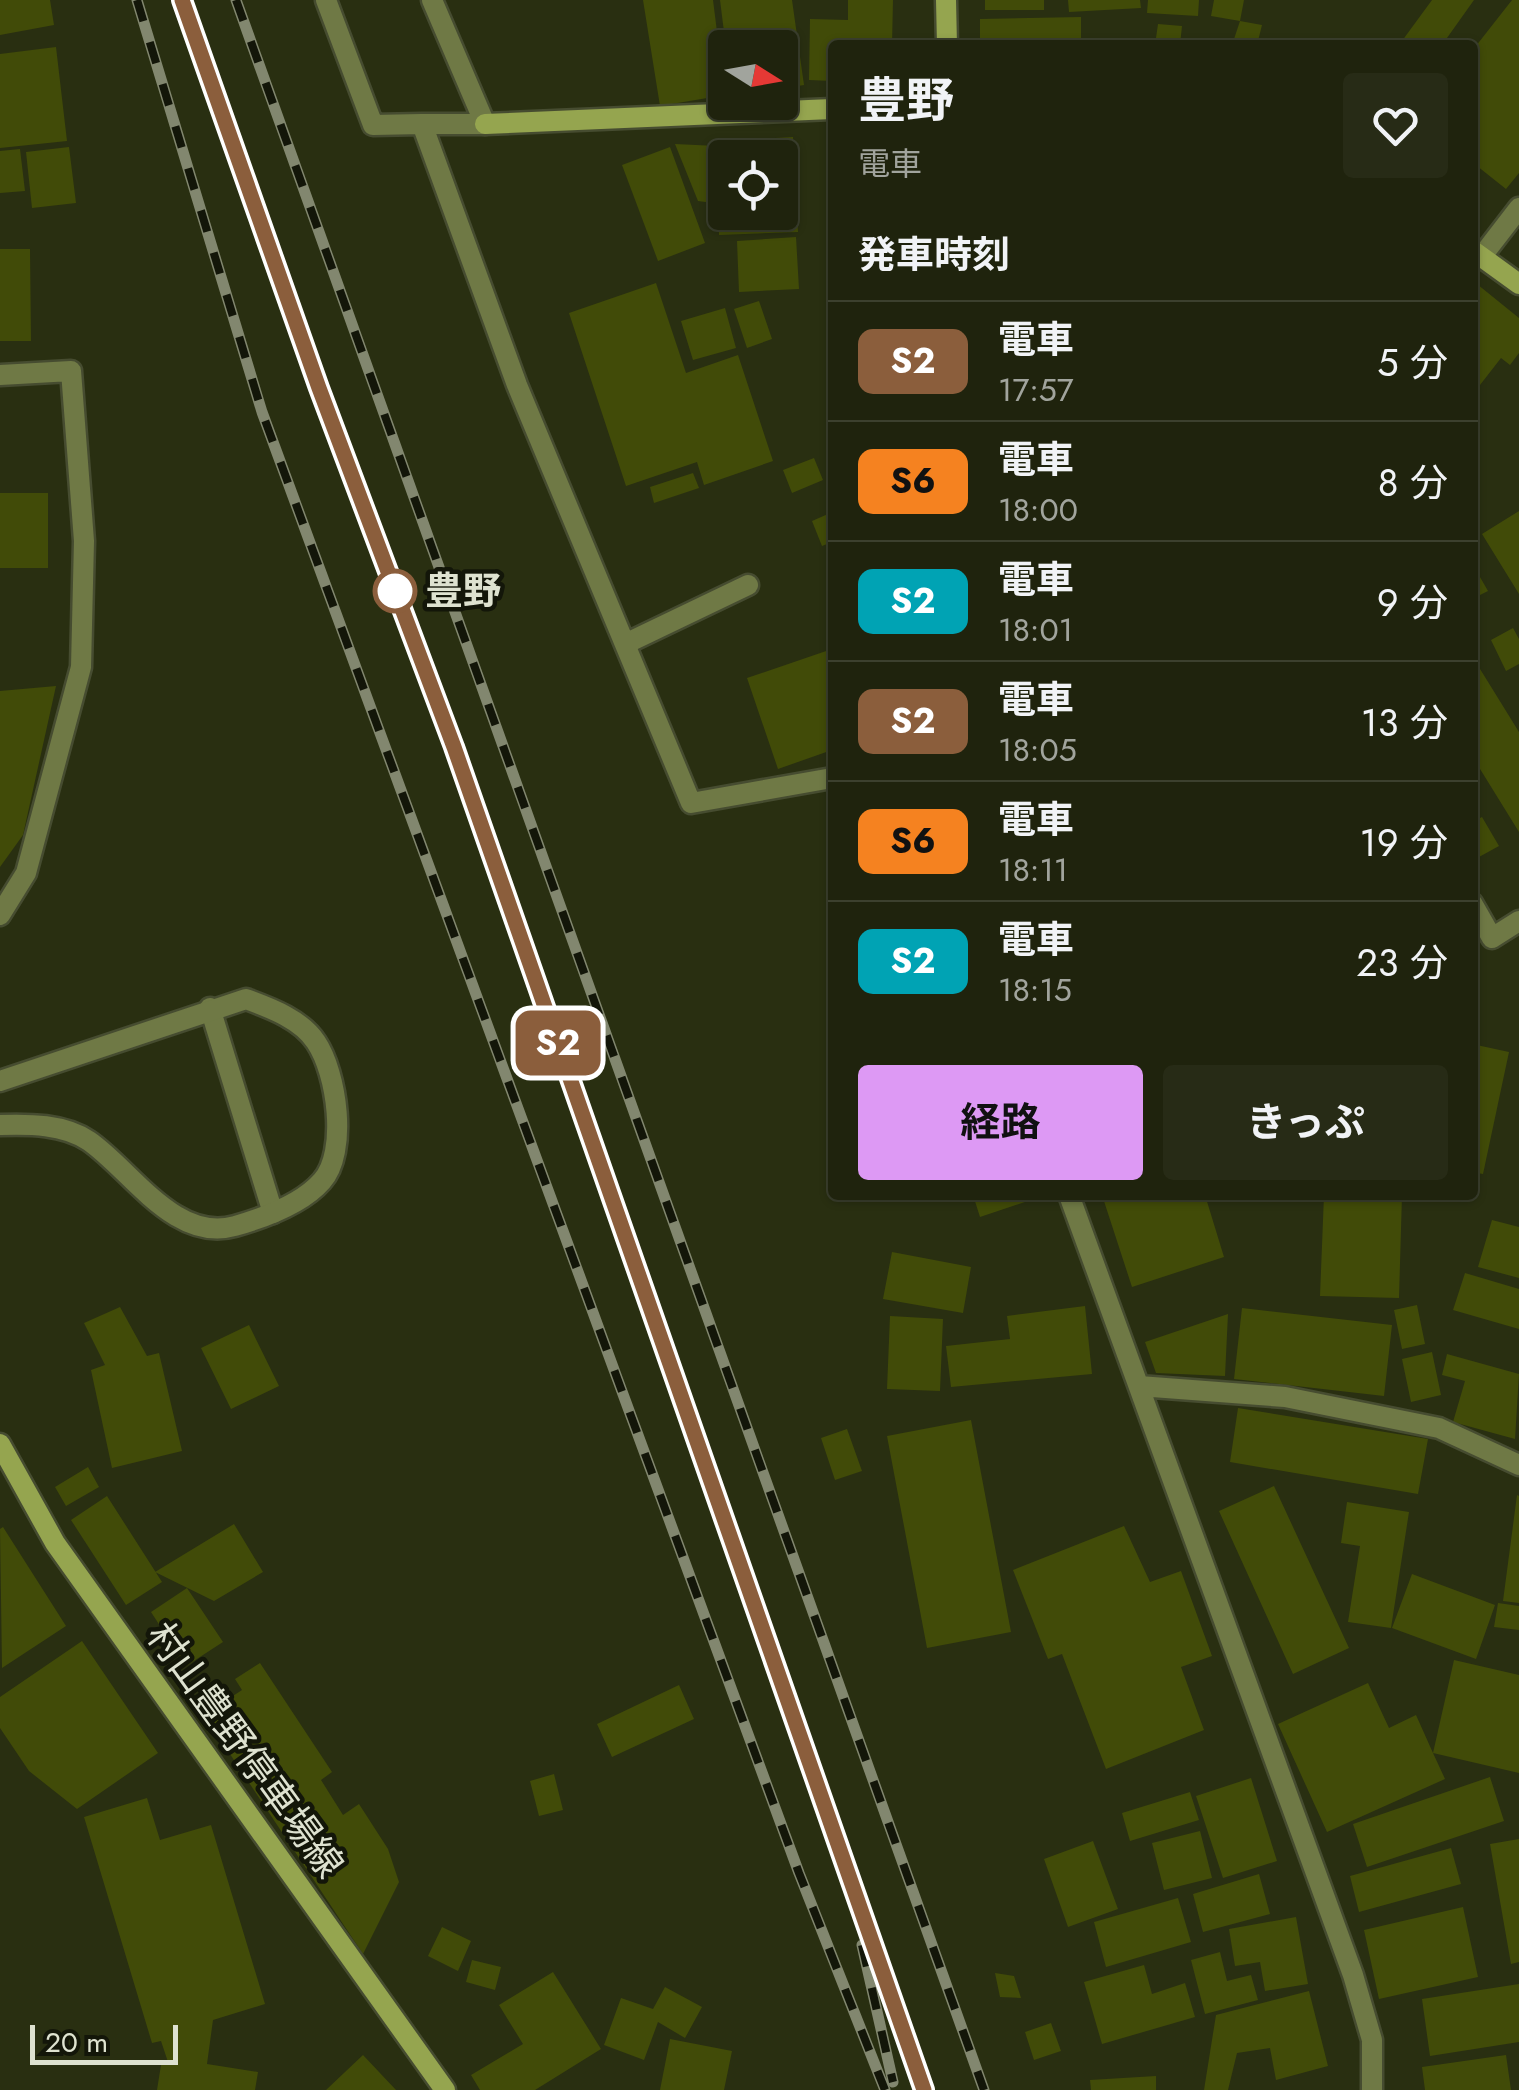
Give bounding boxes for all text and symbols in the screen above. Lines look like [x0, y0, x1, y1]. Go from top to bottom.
north arrow [708, 30, 798, 120]
map controls [708, 30, 798, 230]
text: 豊野 [858, 66, 954, 135]
button: heart [1343, 73, 1448, 178]
button: locate [708, 140, 798, 230]
text: 電車 [858, 141, 922, 187]
text: 発車時刻 [858, 227, 1010, 282]
text: 電車 [998, 312, 1074, 367]
text: 5 分 [1377, 335, 1448, 390]
text: S2 [891, 336, 935, 386]
text: 17:57 [998, 367, 1074, 413]
text: 電車 [998, 432, 1074, 487]
text: 8 分 [1378, 455, 1448, 510]
text: S6 [890, 456, 936, 506]
text: 18:00 [998, 487, 1078, 533]
text: 電車 [998, 552, 1074, 607]
place label: 豊野 [425, 563, 501, 618]
marker: 豊野 [374, 570, 416, 612]
text: 9 分 [1377, 575, 1448, 630]
text: S2 [891, 576, 935, 626]
text: 18:01 [998, 607, 1073, 653]
text: 電車 [998, 672, 1074, 727]
text: 13 分 [1361, 695, 1448, 750]
text: S2 [891, 696, 935, 746]
text: 18:05 [998, 727, 1077, 773]
text: 電車 [998, 792, 1074, 847]
text: 19 分 [1360, 815, 1448, 870]
text: S6 [890, 816, 936, 866]
text: 18:11 [998, 847, 1068, 893]
text: 電車 [998, 912, 1074, 967]
text: 23 分 [1356, 935, 1448, 990]
text: S2 [891, 936, 935, 986]
text: 18:15 [998, 967, 1072, 1013]
line badge: S2 [513, 1010, 603, 1076]
text: S2 [536, 1018, 580, 1068]
button: 経路 [858, 1065, 1143, 1180]
button: きっぷ [1163, 1065, 1448, 1180]
street label: 村山豊野停車場線 [134, 1611, 357, 1889]
scale bar [30, 2020, 178, 2064]
text: 20 m [45, 2022, 108, 2063]

